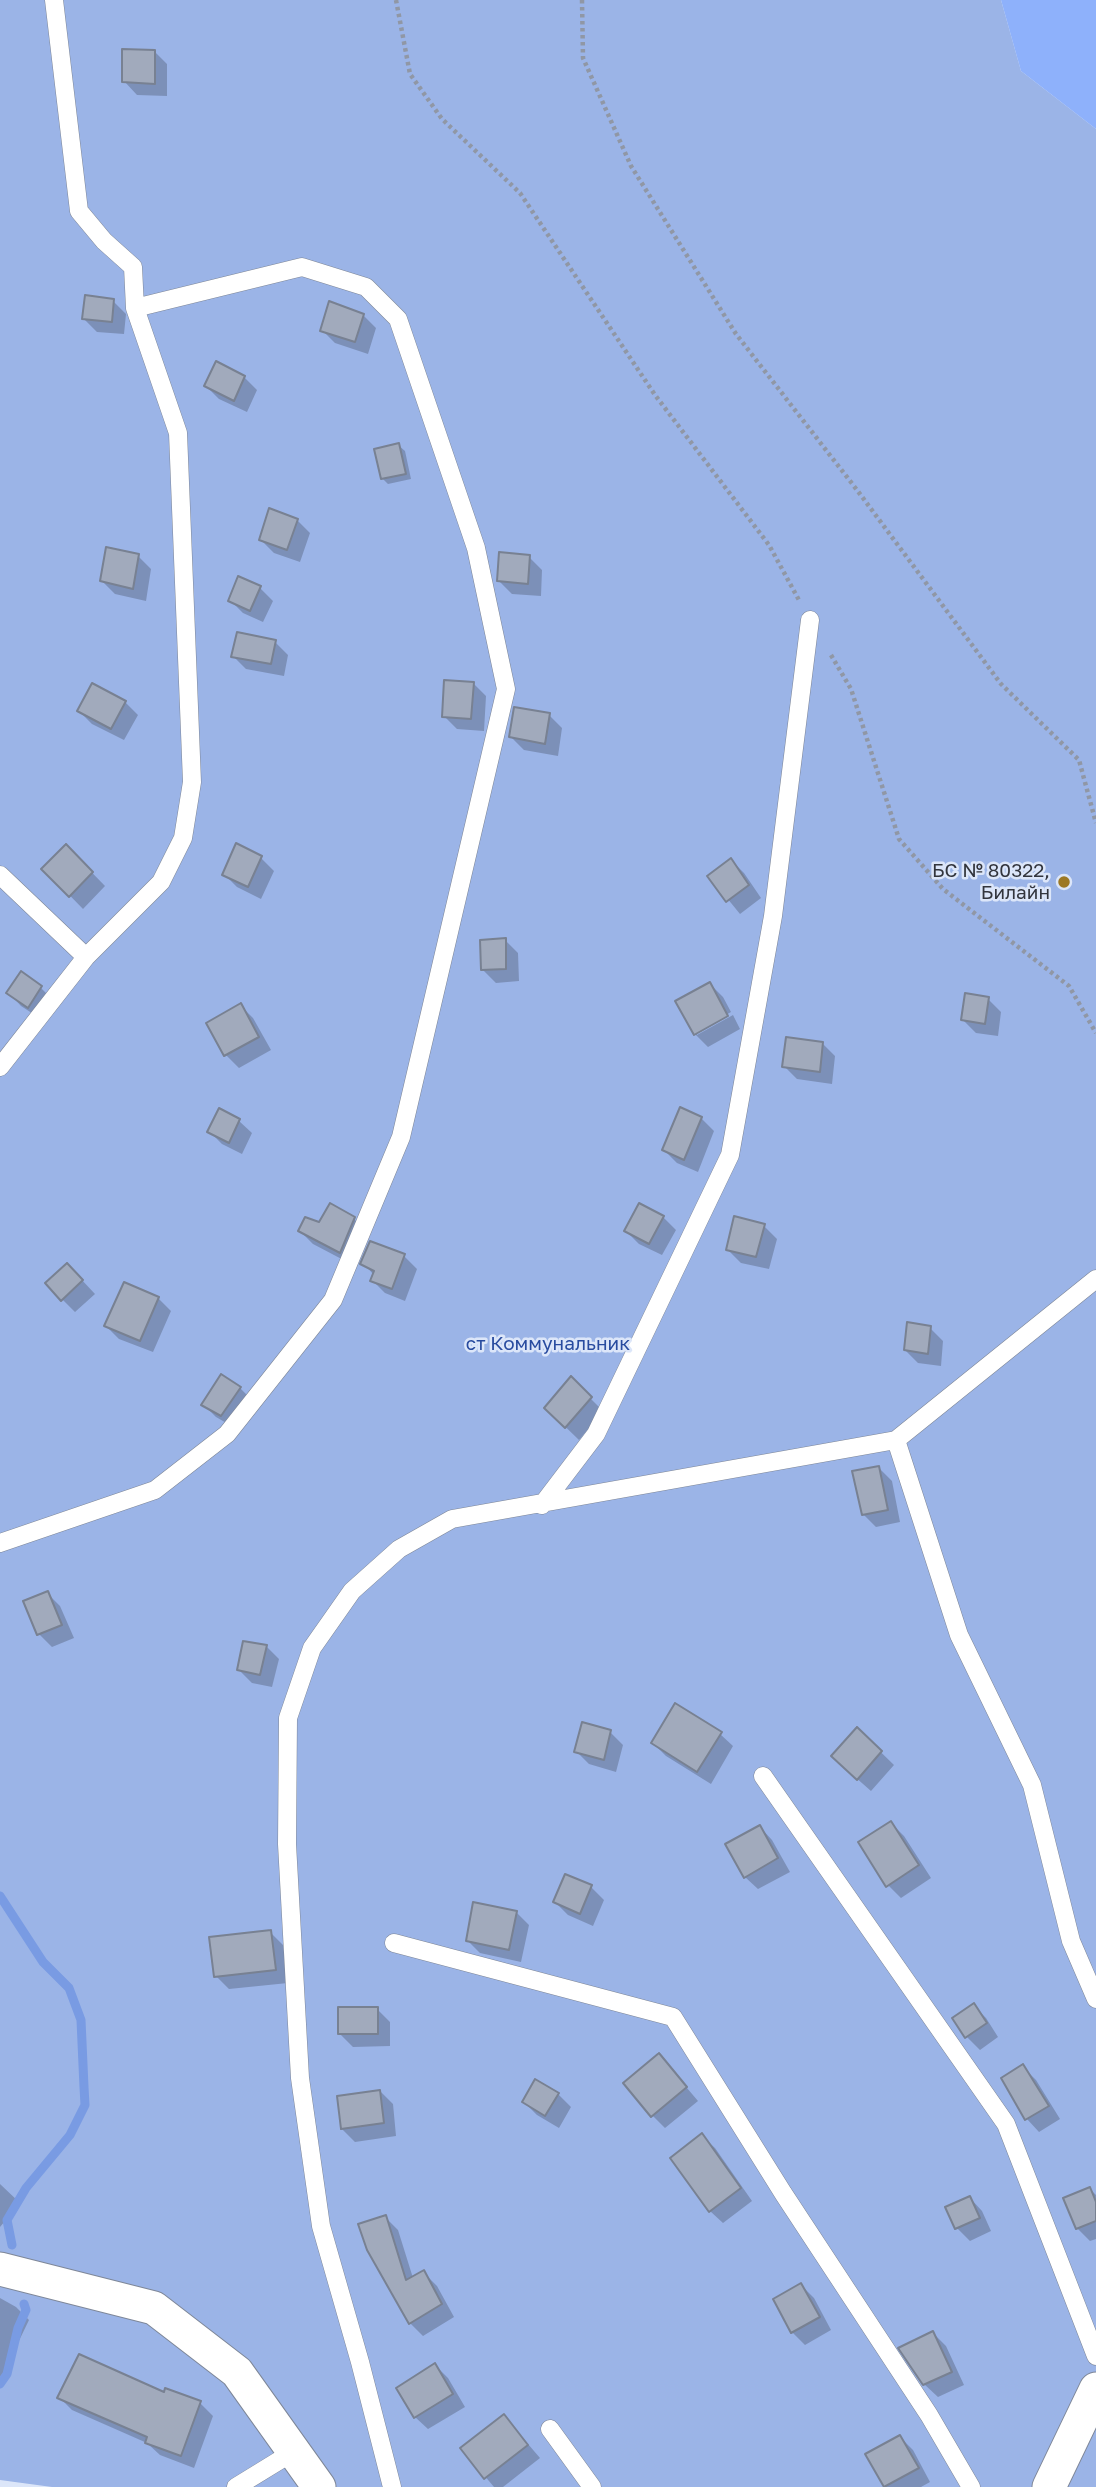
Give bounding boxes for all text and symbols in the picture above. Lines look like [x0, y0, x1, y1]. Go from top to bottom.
place label: БС № 80322, Билайн [932, 860, 1050, 904]
marker: БС № 80322, Билайн [1056, 874, 1072, 890]
park label: ст Коммунальник [466, 1333, 630, 1355]

